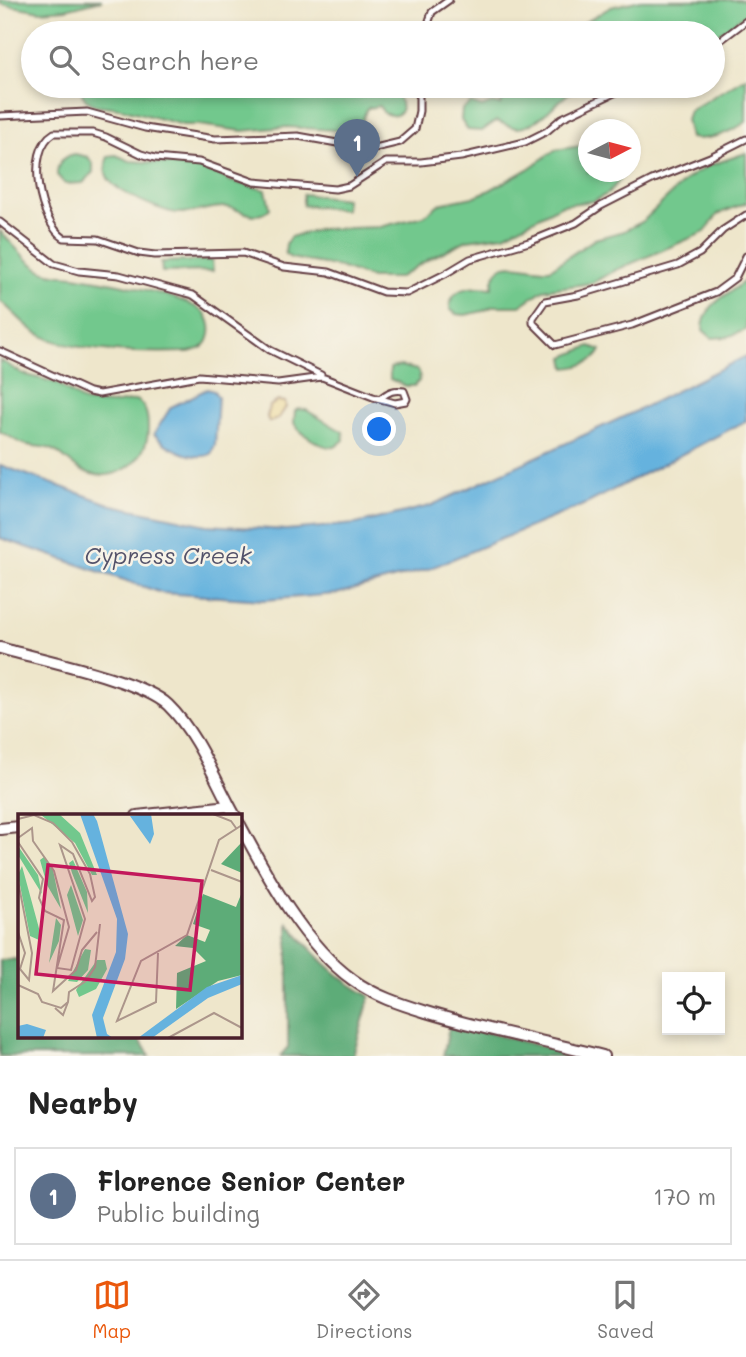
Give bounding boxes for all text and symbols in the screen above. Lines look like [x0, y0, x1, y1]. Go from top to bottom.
search box [21, 21, 725, 98]
icon: search [45, 41, 83, 79]
text: Search here [101, 43, 259, 77]
pin: 1 [334, 119, 380, 177]
north arrow [578, 119, 641, 182]
your location [362, 412, 396, 446]
water label: Cypress Creek [85, 540, 252, 570]
inset map [18, 814, 242, 1038]
map controls [662, 972, 725, 1035]
button: locate [662, 972, 725, 1035]
text: Nearby [28, 1082, 138, 1122]
text: Florence Senior Center [97, 1164, 405, 1198]
text: 1 [48, 1181, 58, 1211]
text: 170 m [653, 1181, 716, 1211]
text: Public building [97, 1198, 260, 1228]
tab: Map [92, 1276, 131, 1343]
tab: Directions [316, 1276, 412, 1343]
tab: Saved [597, 1276, 654, 1343]

